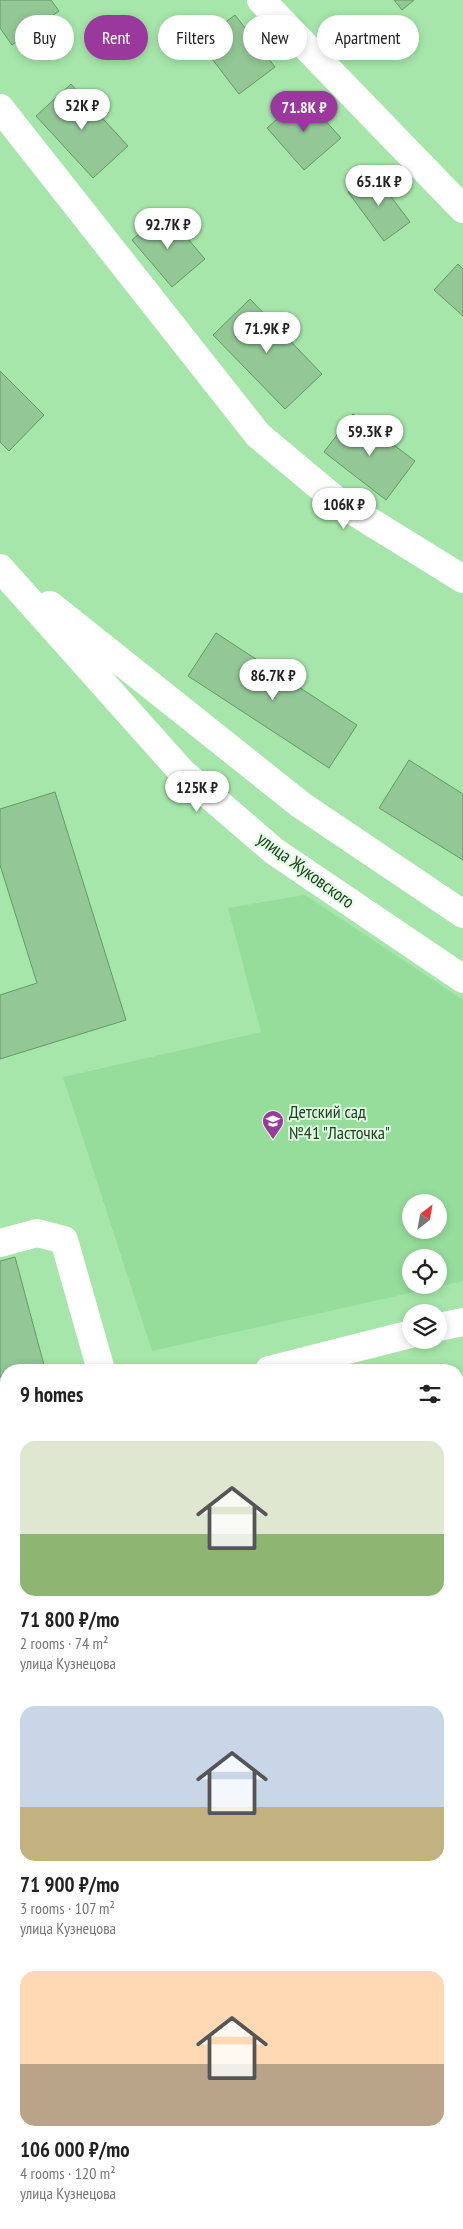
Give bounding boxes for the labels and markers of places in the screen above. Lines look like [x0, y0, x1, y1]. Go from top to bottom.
pin: 52K ₽ [47, 88, 117, 131]
pin: 71.8K ₽ [258, 90, 350, 133]
pin: 65.1K ₽ [333, 164, 425, 207]
pin: 92.7K ₽ [122, 208, 214, 250]
pin: 71.9K ₽ [221, 312, 313, 354]
pin: 59.3K ₽ [324, 414, 416, 457]
pin: 106K ₽ [303, 488, 385, 530]
pin: 86.7K ₽ [227, 658, 319, 701]
pin: 125K ₽ [156, 770, 238, 813]
place label: Детский сад №41 "Ласточка" [289, 1100, 390, 1144]
school or university icon: Детский сад №41 "Ласточка" [261, 1109, 285, 1140]

